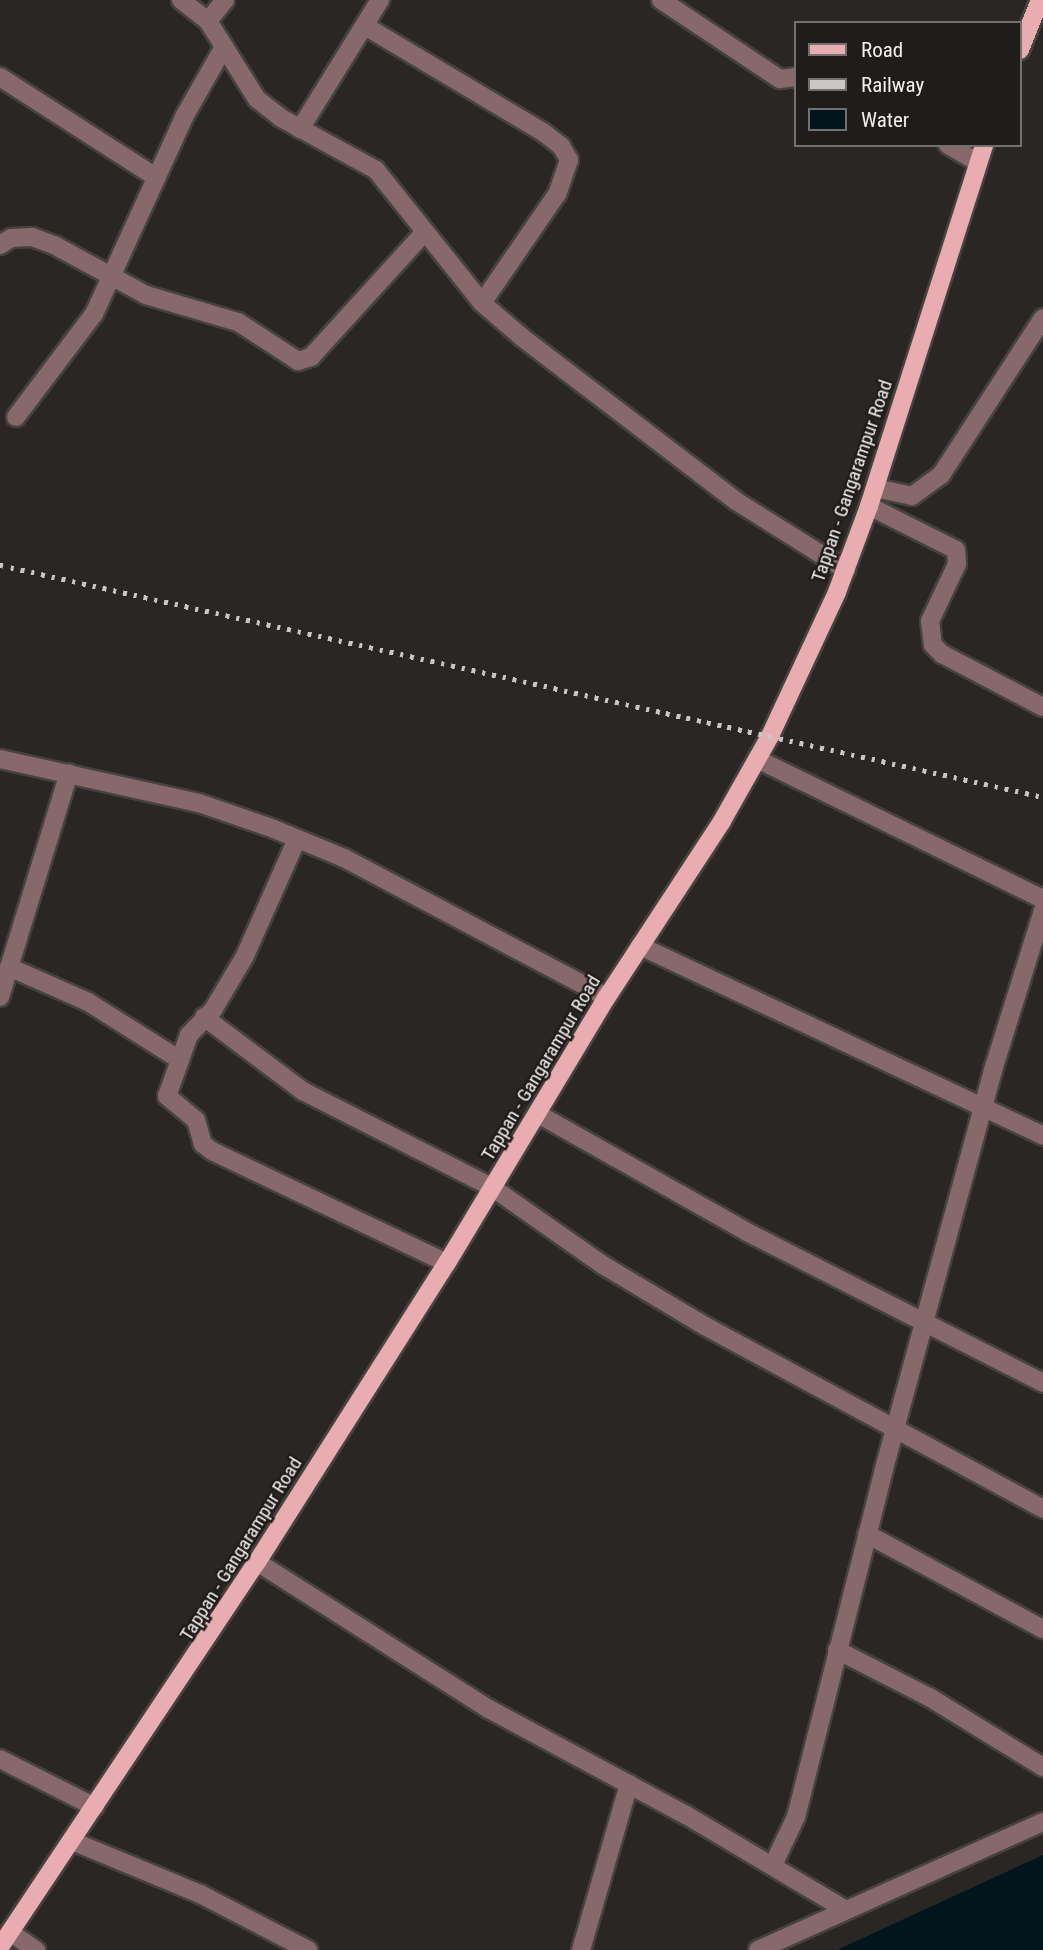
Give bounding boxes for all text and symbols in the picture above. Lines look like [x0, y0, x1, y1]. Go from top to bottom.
legend [794, 21, 1022, 147]
text: Road [861, 38, 903, 62]
text: Railway [861, 73, 924, 97]
text: Water [861, 108, 909, 132]
street label: Tappan - Gangarampur Road [807, 377, 897, 585]
street label: Tappan - Gangarampur Road [477, 971, 605, 1165]
street label: Tappan - Gangarampur Road [175, 1453, 307, 1645]

